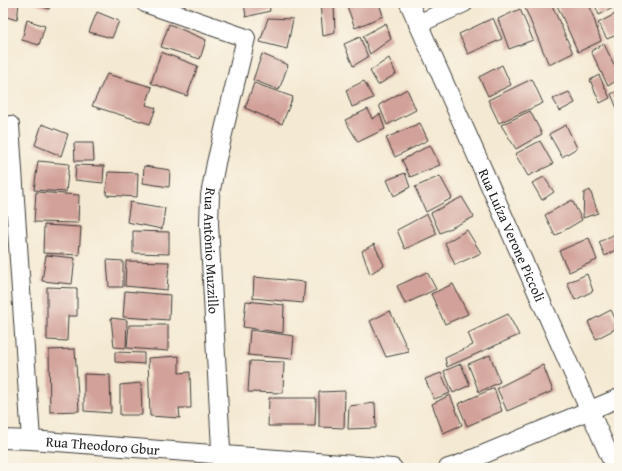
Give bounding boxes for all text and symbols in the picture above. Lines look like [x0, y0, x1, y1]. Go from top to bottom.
street label: Rua Luíza Verone Piccoli [474, 166, 550, 305]
street label: Rua Antônio Muzzillo [199, 186, 224, 314]
street label: Rua Theodoro Gbur [45, 431, 161, 460]

